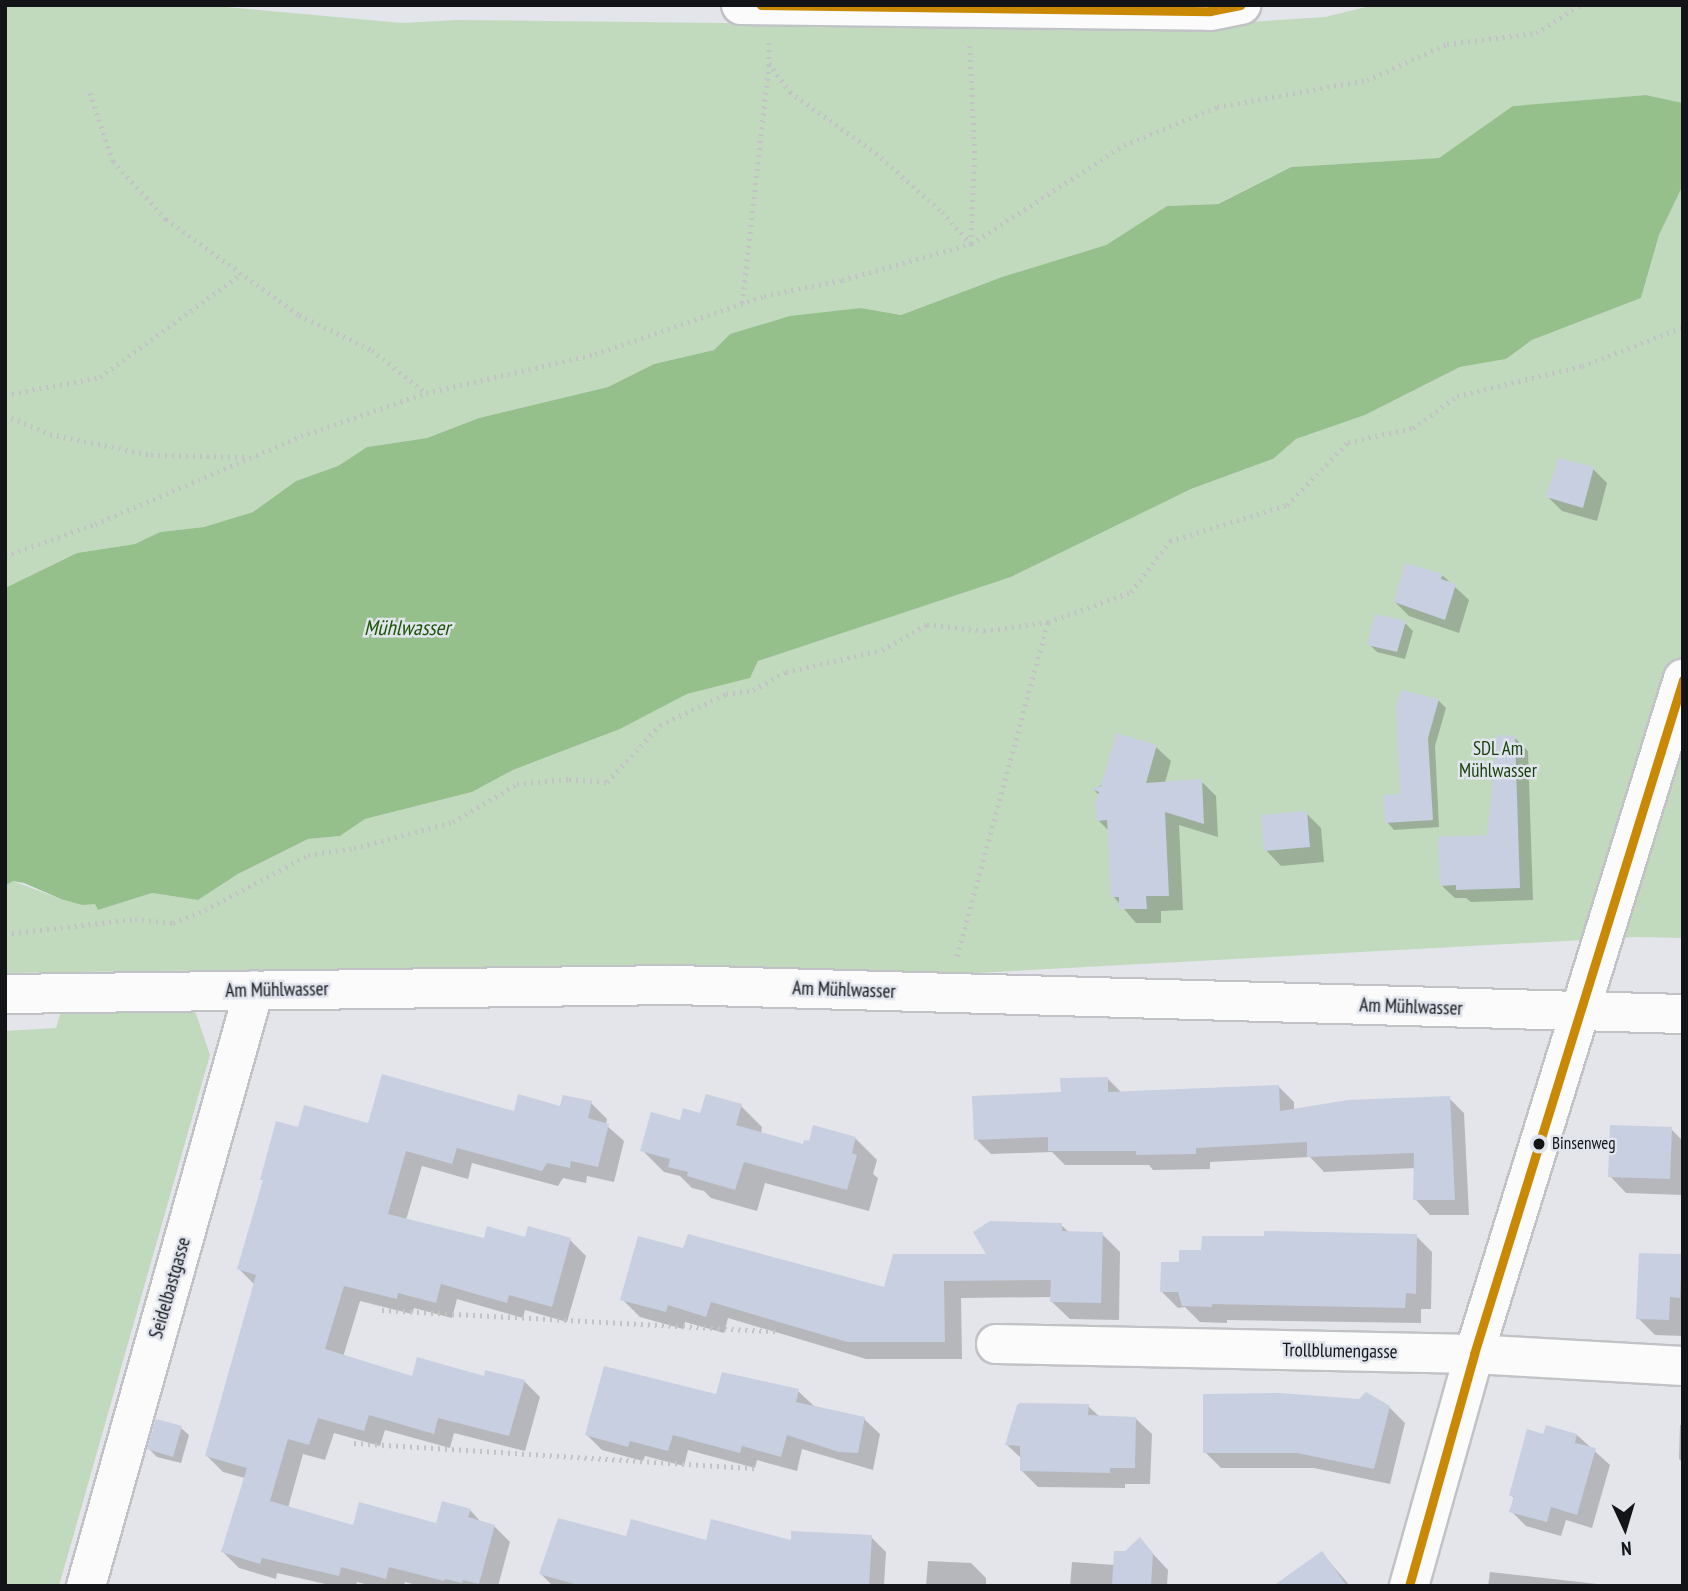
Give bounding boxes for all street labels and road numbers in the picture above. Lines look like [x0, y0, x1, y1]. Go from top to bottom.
street label: Am Mühlwasser [792, 977, 896, 1003]
street label: Am Mühlwasser [225, 978, 329, 1002]
street label: Am Mühlwasser [1359, 994, 1463, 1020]
street label: Seidelbastgasse [145, 1235, 195, 1341]
street label: Trollblumengasse [1282, 1339, 1398, 1363]

